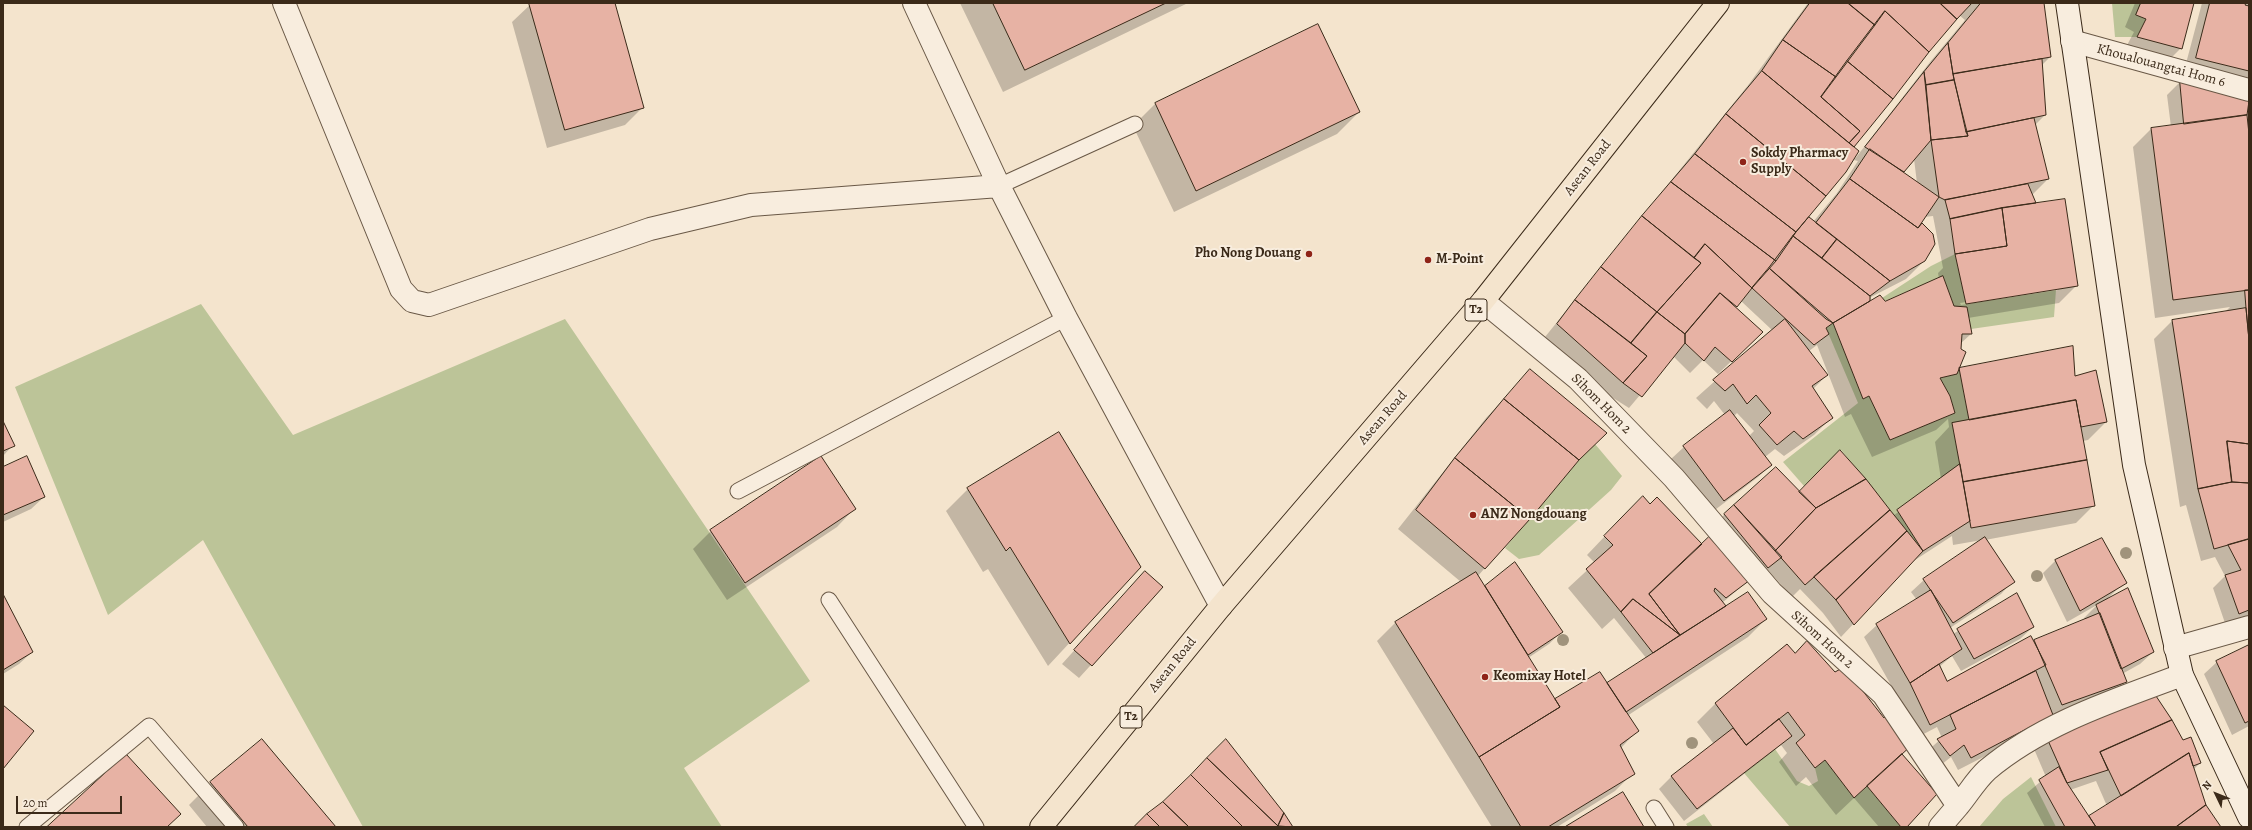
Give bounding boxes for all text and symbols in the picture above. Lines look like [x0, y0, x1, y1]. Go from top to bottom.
street label: Khoualouangtai Hom 6 [2095, 41, 2227, 91]
street label: Asean Road [1561, 137, 1615, 199]
place label: Sokdy Pharmacy Supply [1751, 146, 1848, 178]
marker: Sokdy Pharmacy Supply [1738, 157, 1748, 167]
place label: Pho Nong Douang [1195, 246, 1301, 262]
marker: Pho Nong Douang [1304, 249, 1314, 259]
place label: M-Point [1436, 252, 1483, 268]
marker: M-Point [1423, 255, 1433, 265]
road number: T2 [1465, 299, 1487, 321]
street label: Sihom Hom 2 [1567, 370, 1635, 438]
street label: Asean Road [1355, 388, 1411, 448]
place label: ANZ Nongdouang [1481, 507, 1587, 523]
marker: ANZ Nongdouang [1468, 510, 1478, 520]
street label: Sihom Hom 2 [1787, 608, 1857, 672]
street label: Asean Road [1146, 634, 1200, 696]
place label: Keomixay Hotel [1493, 669, 1586, 685]
marker: Keomixay Hotel [1480, 672, 1490, 682]
road number: T2 [1120, 706, 1142, 728]
north arrow [2196, 774, 2236, 814]
text: N [2199, 777, 2215, 794]
scale bar [18, 788, 124, 814]
text: 20 m [23, 795, 47, 811]

